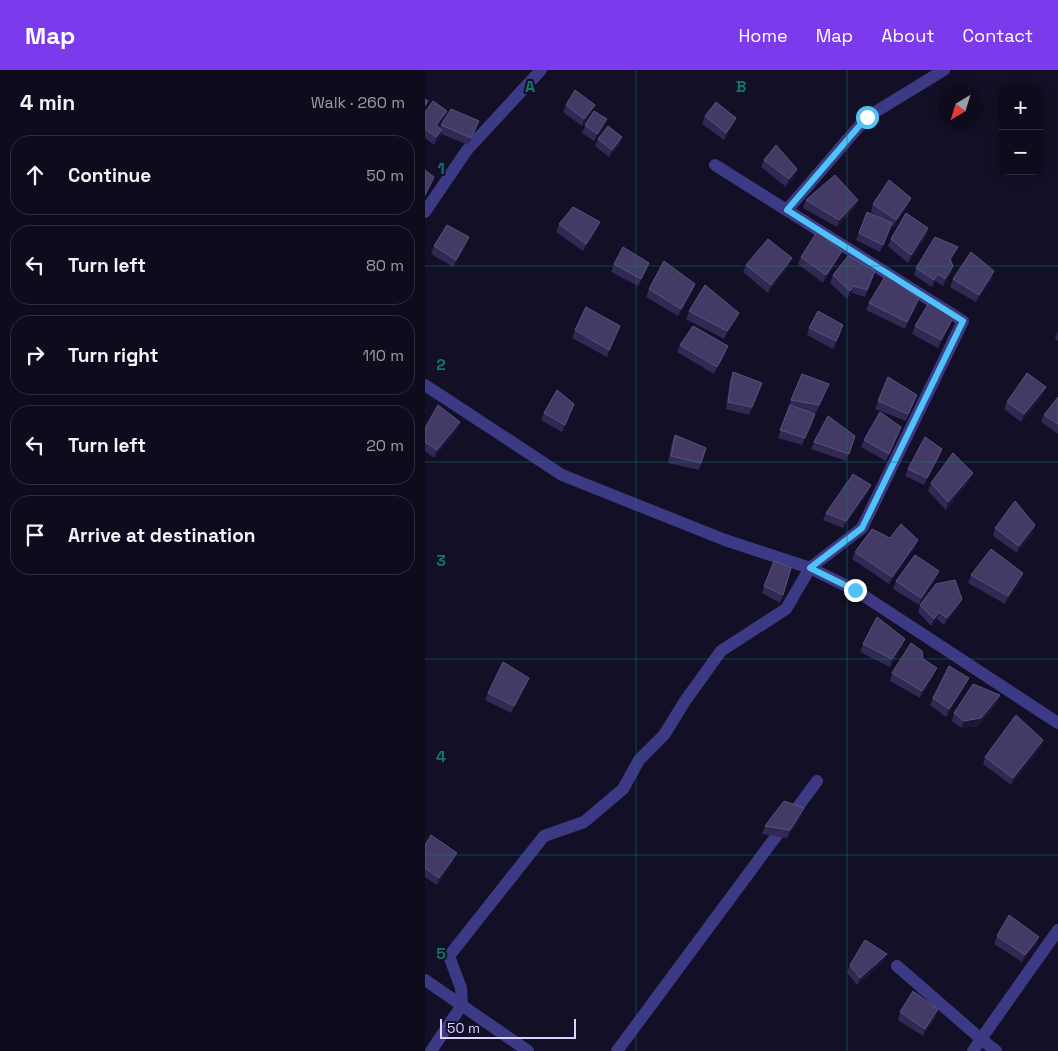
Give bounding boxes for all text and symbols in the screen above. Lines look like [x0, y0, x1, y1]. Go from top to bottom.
text: Map [25, 20, 75, 51]
text: Home [739, 24, 788, 47]
text: Map [816, 24, 853, 47]
text: About [881, 24, 935, 47]
text: Contact [963, 24, 1033, 47]
text: A [525, 76, 535, 97]
text: B [736, 76, 746, 97]
north arrow [938, 85, 983, 130]
map controls [998, 85, 1043, 175]
button: + [998, 85, 1043, 130]
text: 4 min [20, 89, 75, 116]
text: Walk · 260 m [311, 92, 405, 113]
route start [856, 106, 879, 129]
button: − [998, 130, 1043, 175]
text: 1 [437, 158, 445, 179]
icon: ahead [21, 161, 49, 189]
text: Continue [68, 163, 151, 188]
text: 50 m [366, 165, 404, 186]
icon: left [21, 251, 49, 279]
text: Turn left [68, 253, 146, 278]
text: 80 m [366, 255, 404, 276]
icon: right [21, 341, 49, 369]
text: Turn right [68, 343, 158, 368]
text: 110 m [362, 345, 404, 366]
text: 2 [436, 354, 446, 375]
icon: left [21, 431, 49, 459]
text: Turn left [68, 433, 146, 458]
text: 20 m [366, 435, 404, 456]
icon: arrive [21, 521, 49, 549]
text: Arrive at destination [68, 523, 256, 548]
text: 3 [436, 550, 446, 571]
route end [844, 579, 867, 602]
text: 4 [436, 746, 446, 767]
text: 5 [436, 943, 446, 964]
scale bar [440, 1016, 576, 1039]
text: 50 m [447, 1019, 480, 1037]

